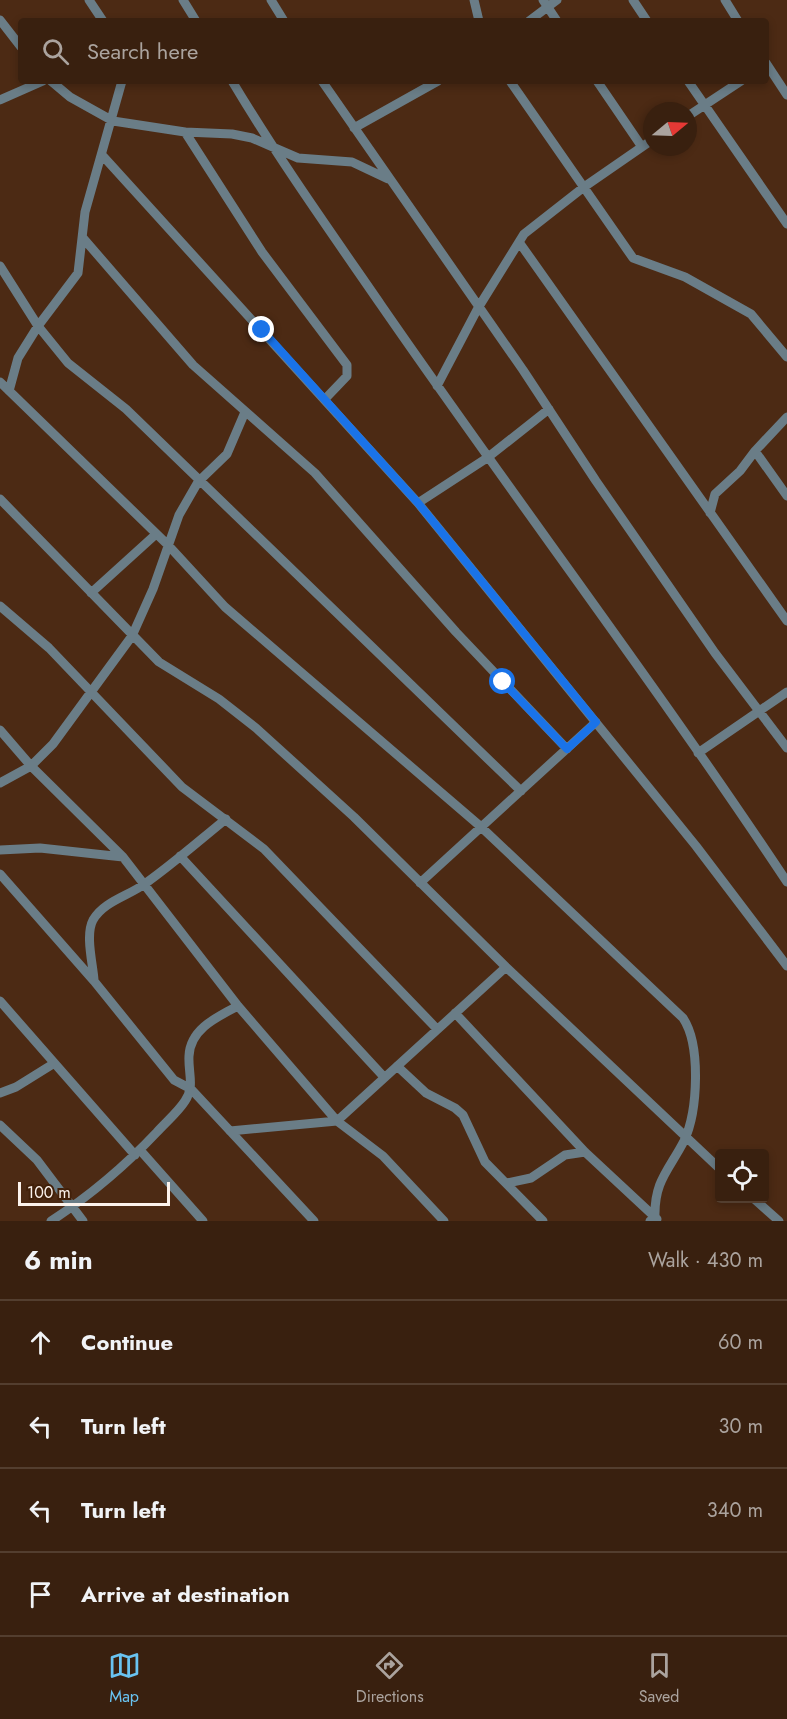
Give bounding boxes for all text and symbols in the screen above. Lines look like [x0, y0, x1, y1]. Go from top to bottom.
search box [18, 18, 769, 84]
icon: search [39, 35, 72, 68]
text: Search here [87, 35, 198, 67]
north arrow [643, 102, 697, 156]
route end [248, 316, 274, 342]
route start [489, 668, 515, 694]
map controls [715, 1149, 769, 1203]
button: locate [715, 1149, 769, 1203]
scale bar [18, 1179, 170, 1206]
text: 100 m [27, 1181, 71, 1204]
text: 6 min [24, 1241, 93, 1279]
text: Walk · 430 m [648, 1246, 763, 1275]
icon: ahead [24, 1326, 57, 1359]
text: Continue [81, 1326, 173, 1358]
text: 60 m [718, 1328, 763, 1357]
icon: left [24, 1410, 57, 1443]
text: Turn left [81, 1410, 166, 1442]
text: 30 m [718, 1412, 763, 1441]
icon: left [24, 1494, 57, 1527]
text: Turn left [81, 1494, 166, 1526]
text: 340 m [707, 1496, 763, 1525]
icon: arrive [24, 1578, 57, 1611]
text: Arrive at destination [81, 1578, 290, 1610]
tab: Map [108, 1649, 141, 1708]
tab: Directions [356, 1649, 424, 1708]
tab: Saved [639, 1649, 679, 1708]

